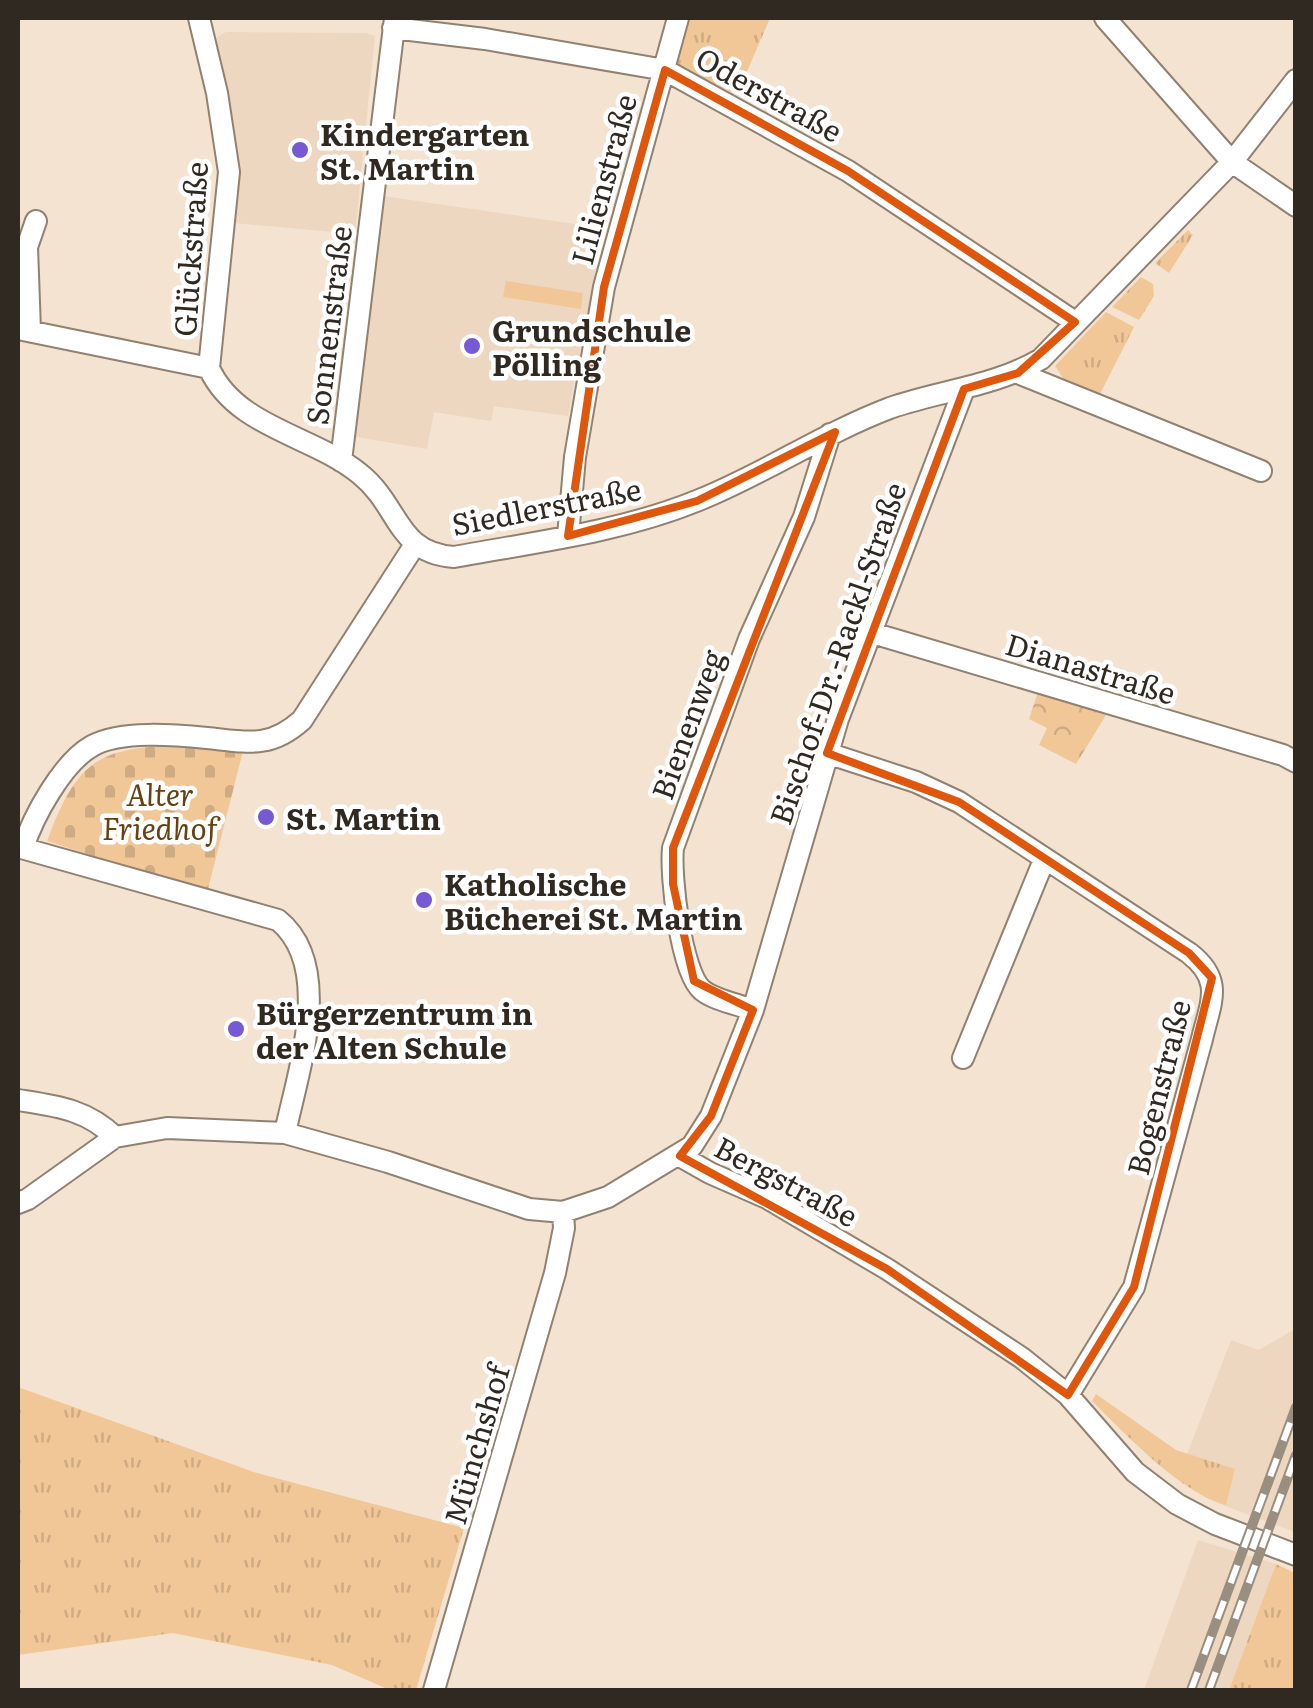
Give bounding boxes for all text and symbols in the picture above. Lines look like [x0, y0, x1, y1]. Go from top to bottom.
street label: Oderstraße [689, 35, 851, 151]
street label: Lilienstraße [558, 89, 646, 269]
place label: Kindergarten St. Martin [320, 111, 529, 189]
marker: Kindergarten St. Martin [289, 139, 311, 161]
street label: Glückstraße [161, 160, 217, 338]
street label: Sonnenstraße [293, 223, 361, 427]
place label: Grundschule Pölling [492, 307, 691, 385]
marker: Grundschule Pölling [461, 335, 483, 357]
street label: Siedlerstraße [448, 465, 644, 545]
street label: Bischof-Dr.-Rackl-Straße [757, 476, 915, 830]
street label: Dianastraße [1001, 620, 1181, 714]
street label: Bienenweg [639, 643, 734, 805]
park label: Alter Friedhof [102, 771, 222, 849]
place label: St. Martin [286, 795, 441, 839]
marker: St. Martin [255, 806, 277, 828]
place label: Katholische Bücherei St. Martin [444, 861, 743, 939]
marker: Katholische Bücherei St. Martin [413, 889, 435, 911]
place label: Bürgerzentrum in der Alten Schule [256, 990, 533, 1068]
street label: Bogenstraße [1114, 995, 1200, 1179]
marker: Bürgerzentrum in der Alten Schule [225, 1018, 247, 1040]
street label: Bergstraße [708, 1124, 866, 1236]
street label: Münchshof [431, 1357, 519, 1529]

